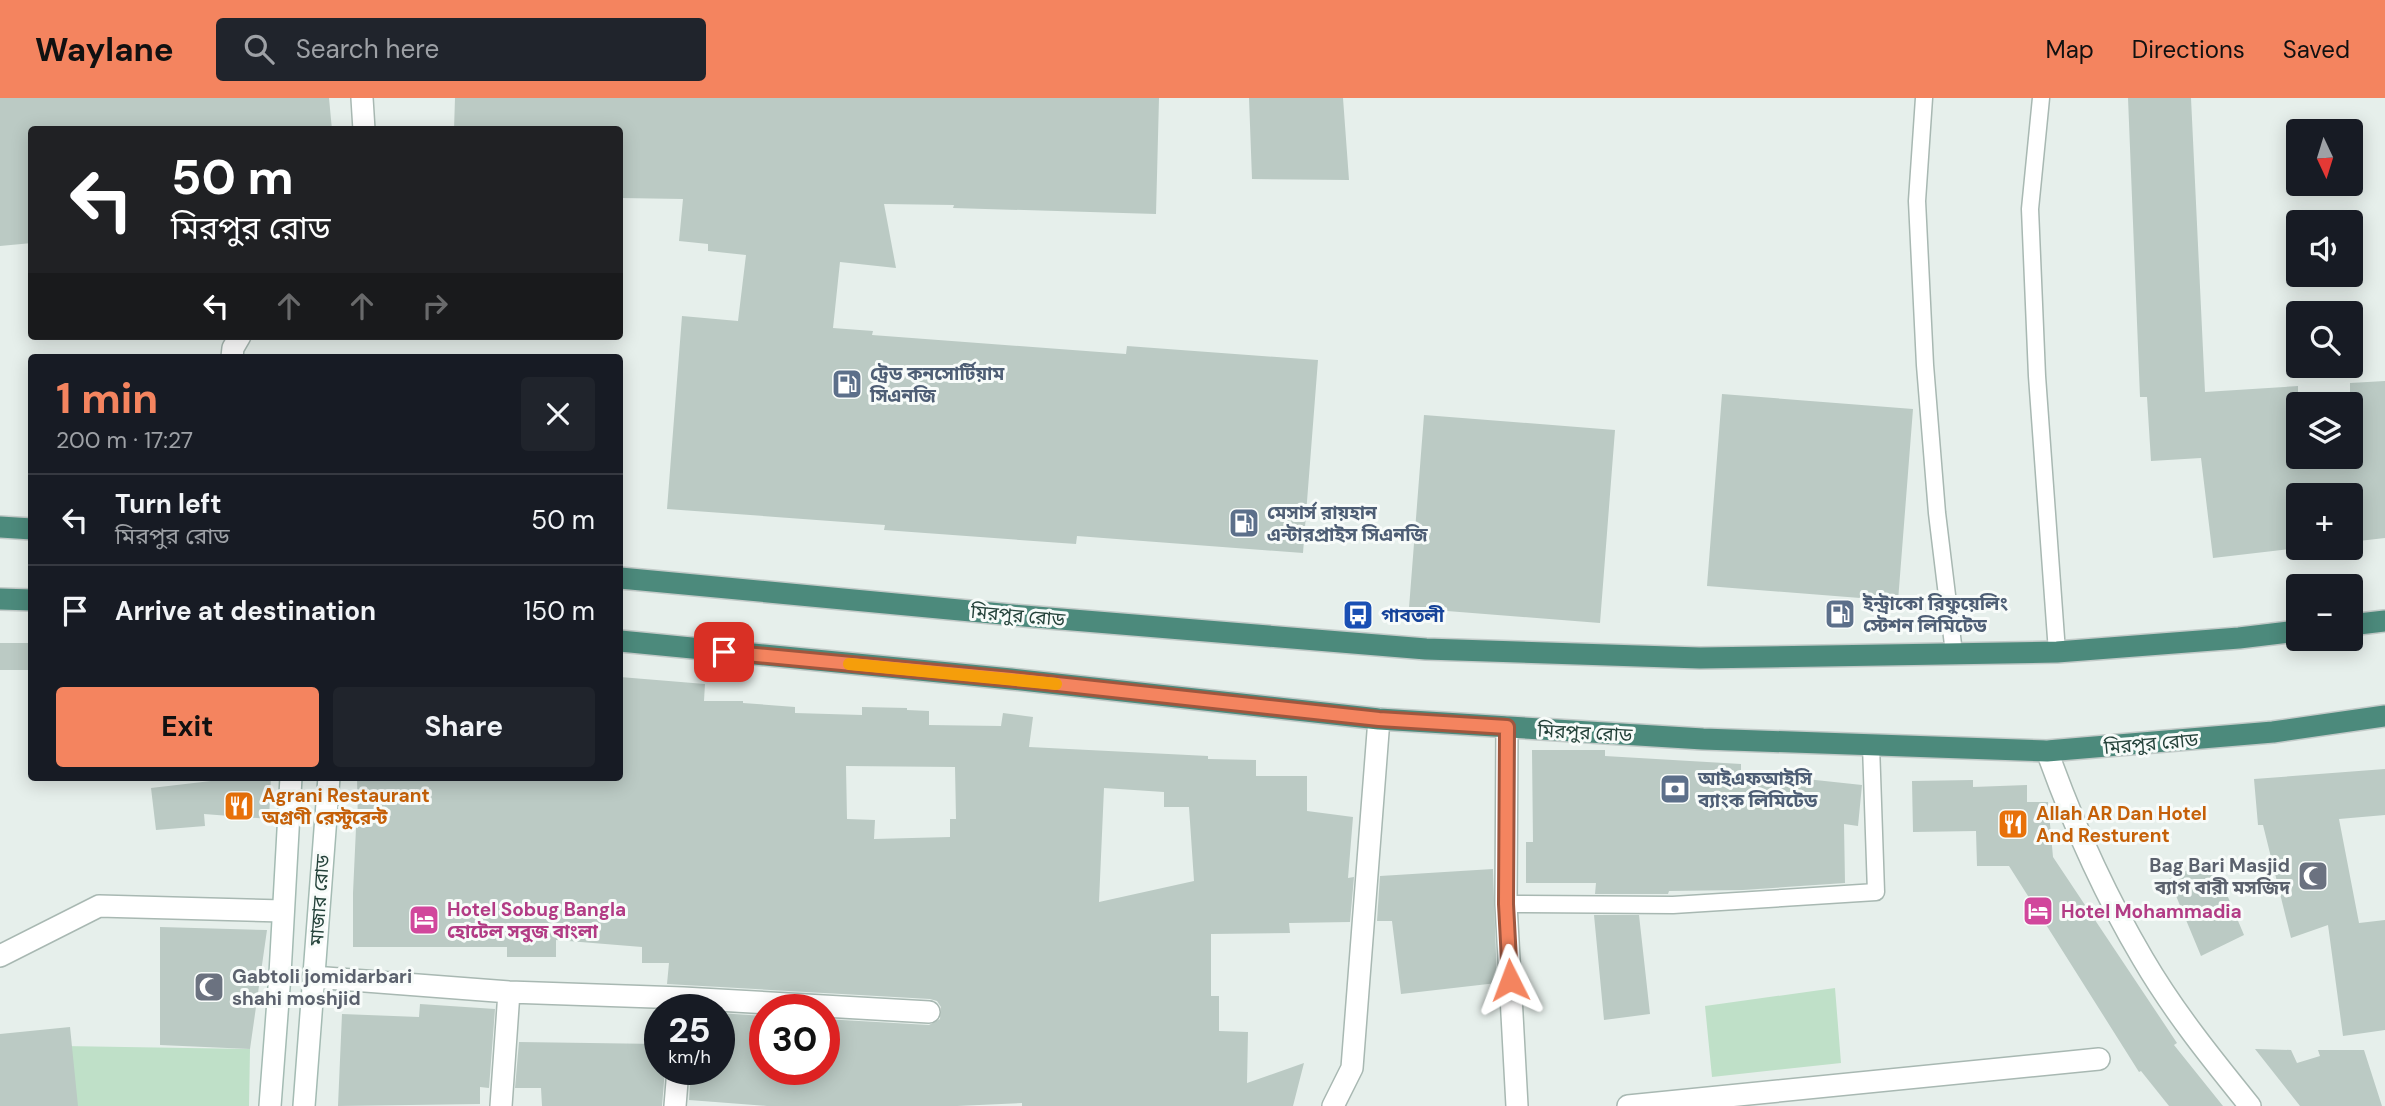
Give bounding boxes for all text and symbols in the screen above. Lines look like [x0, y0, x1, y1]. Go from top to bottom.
search box [216, 18, 706, 81]
text: Waylane [35, 28, 174, 71]
icon: search [240, 30, 278, 68]
text: Search here [296, 32, 439, 66]
text: Map [2046, 34, 2094, 65]
text: Directions [2132, 34, 2245, 65]
text: Saved [2283, 34, 2350, 65]
north arrow [2286, 119, 2362, 196]
map controls [2286, 119, 2363, 651]
text: 50 m [171, 145, 294, 209]
icon: left [56, 154, 147, 245]
text: মিরপুর রোড [171, 207, 331, 249]
button: sound [2286, 210, 2363, 287]
icon: left [197, 287, 235, 325]
icon: ahead [270, 287, 308, 325]
icon: ahead [343, 287, 381, 325]
icon: right [416, 287, 454, 325]
button: search [2286, 301, 2363, 378]
place label: ট্রেড কনসোর্টিয়াম সিএনজি [869, 361, 1005, 408]
fuel station icon: ট্রেড কনসোর্টিয়াম সিএনজি [830, 367, 864, 401]
text: 1 min [56, 371, 158, 426]
button: close [521, 377, 595, 451]
button: layers [2286, 392, 2363, 469]
text: 200 m · 17:27 [56, 425, 193, 455]
button: + [2286, 483, 2363, 560]
text: Turn left [115, 487, 222, 521]
place label: মেসার্স রায়হান এন্টারপ্রাইস সিএনজি [1267, 500, 1429, 547]
icon: left [56, 501, 94, 539]
text: 50 m [531, 503, 595, 537]
fuel station icon: মেসার্স রায়হান এন্টারপ্রাইস সিএনজি [1227, 506, 1261, 540]
text: মিরপুর রোড [115, 521, 230, 551]
button: − [2286, 574, 2363, 651]
place label: ইন্ট্রাকো রিফুয়েলিং স্টেশন লিমিটেড [1862, 591, 2008, 638]
icon: arrive [56, 592, 94, 630]
text: Arrive at destination [115, 594, 376, 628]
text: 150 m [523, 594, 595, 628]
fuel station icon: ইন্ট্রাকো রিফুয়েলিং স্টেশন লিমিটেড [1823, 597, 1857, 631]
bus stop icon: গাবতলী [1341, 598, 1375, 632]
street label: মিরপুর রোড [969, 599, 1067, 632]
place label: গাবতলী [1381, 603, 1445, 628]
pin [694, 622, 754, 682]
icon: arrive [705, 633, 743, 671]
button: Exit [56, 687, 319, 767]
button: Share [333, 687, 595, 767]
street label: মিরপুর রোড [1536, 717, 1633, 747]
street label: মিরপুর রোড [2102, 727, 2200, 760]
place label: আইএফআইসি ব্যাংক লিমিটেড [1697, 766, 1818, 813]
bank icon: আইএফআইসি ব্যাংক লিমিটেড [1658, 772, 1692, 806]
place label: Agrani Restaurant অগ্রণী রেস্টুরেন্ট [261, 783, 430, 830]
restaurant icon: Agrani Restaurant অগ্রণী রেস্টুরেন্ট [222, 789, 256, 823]
place label: Allah AR Dan Hotel And Resturent [2036, 801, 2207, 848]
restaurant icon: Allah AR Dan Hotel And Resturent [1996, 807, 2030, 841]
street label: মাজার রোড [304, 853, 335, 947]
place label: Bag Bari Masjid ব্যাগ বারী মসজিদ [2149, 853, 2290, 900]
mosque icon: Bag Bari Masjid ব্যাগ বারী মসজিদ [2296, 859, 2330, 893]
hotel icon: Hotel Mohammadia [2021, 894, 2055, 928]
place label: Hotel Sobug Bangla হোটেল সবুজ বাংলা [447, 897, 626, 944]
place label: Hotel Mohammadia [2061, 899, 2242, 924]
hotel icon: Hotel Sobug Bangla হোটেল সবুজ বাংলা [407, 903, 441, 937]
position arrow [1473, 943, 1547, 1017]
place label: Gabtoli jomidarbari shahi moshjid [232, 964, 412, 1011]
mosque icon: Gabtoli jomidarbari shahi moshjid [192, 970, 226, 1004]
speed limit sign: 30 [749, 994, 840, 1085]
text: 25 [669, 1007, 710, 1053]
text: km/h [668, 1045, 711, 1069]

